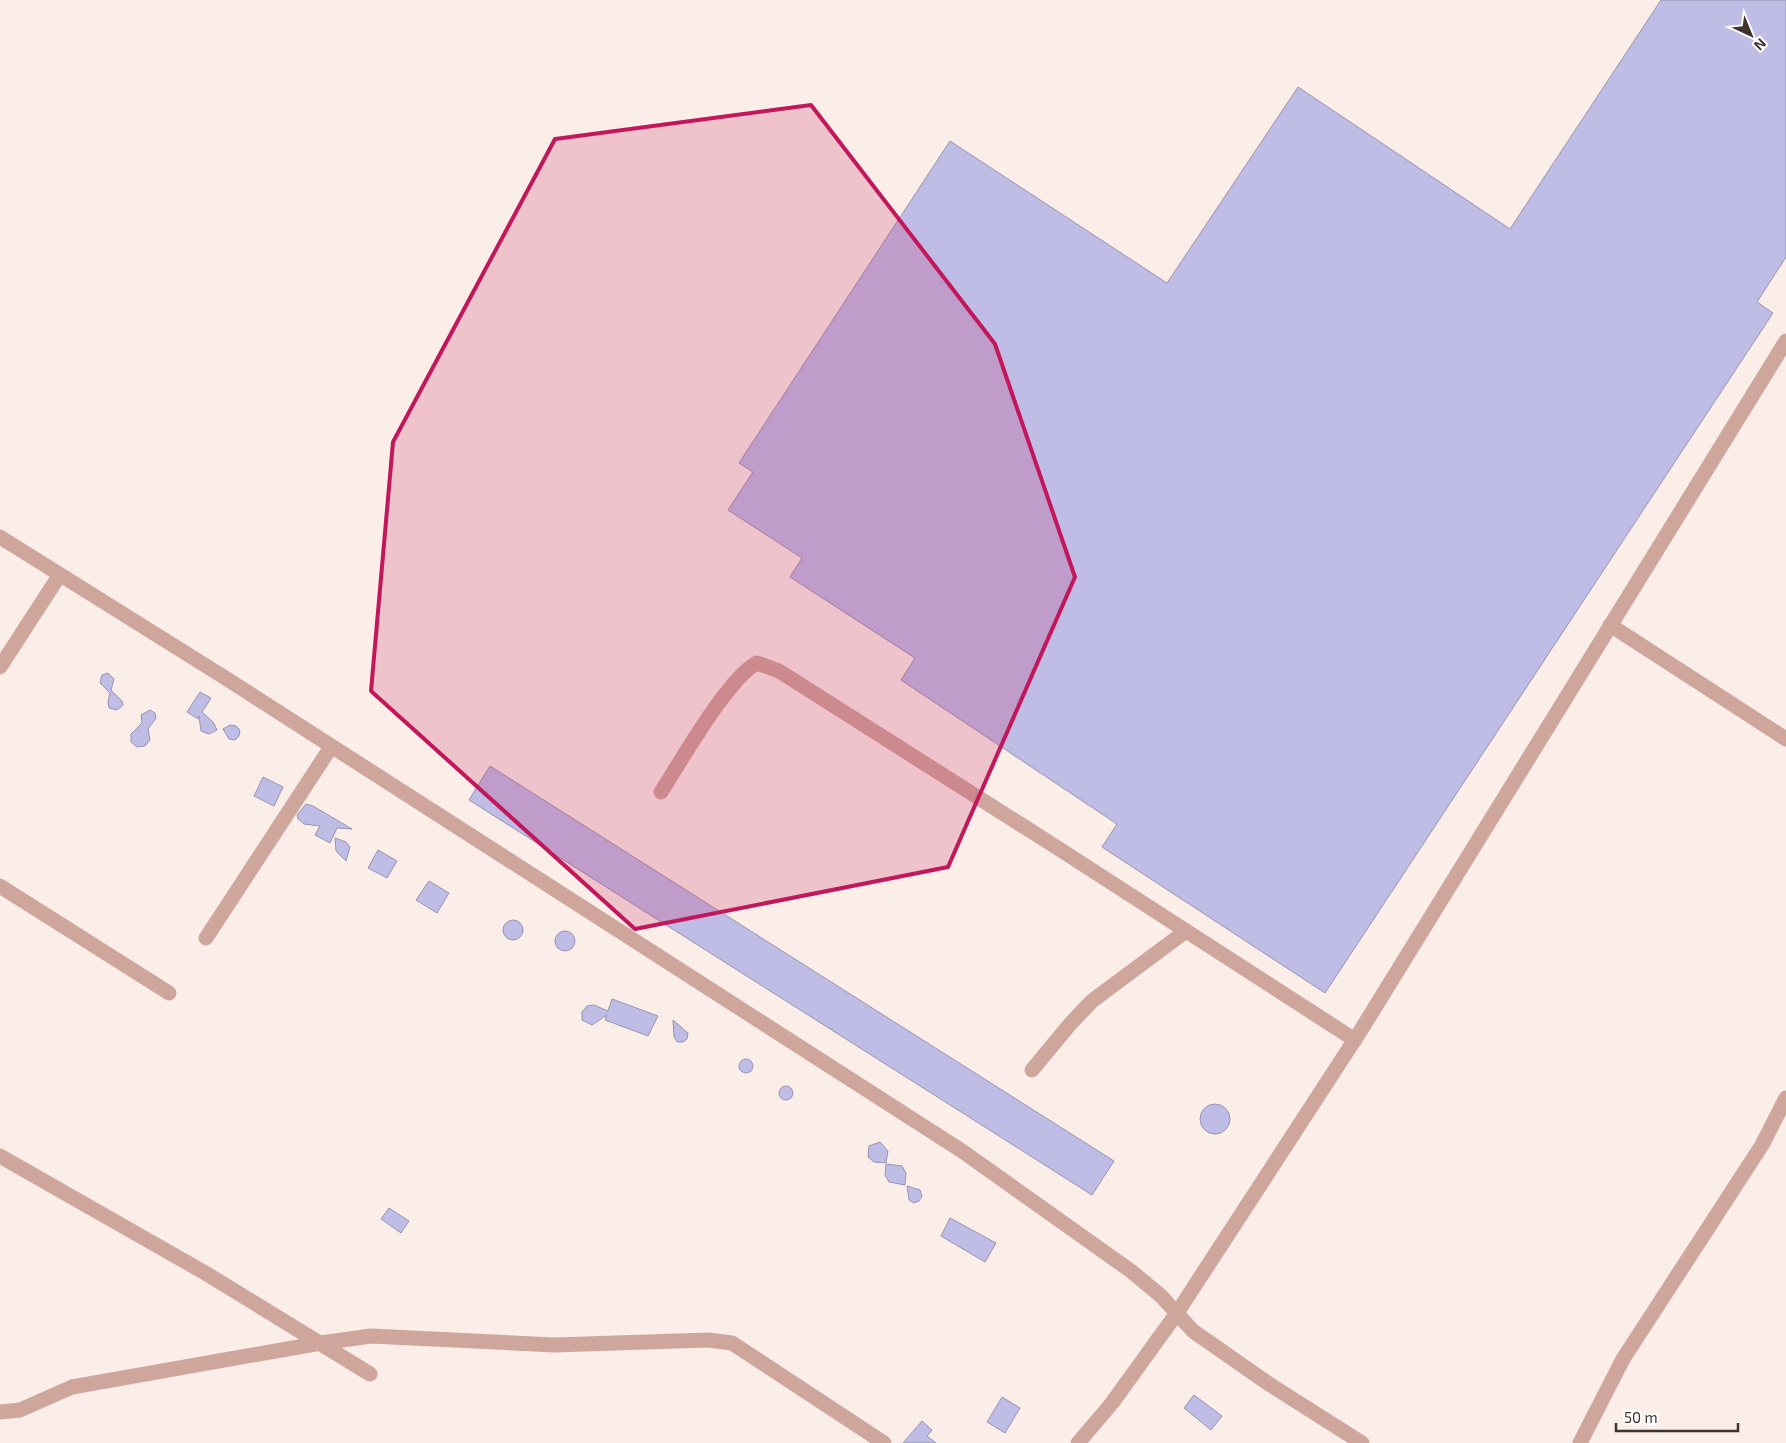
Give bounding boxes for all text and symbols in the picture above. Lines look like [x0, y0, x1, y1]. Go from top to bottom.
north arrow [1726, 10, 1776, 60]
text: N [1751, 35, 1770, 54]
scale bar [1616, 1400, 1738, 1432]
text: 50 m [1624, 1408, 1658, 1426]

